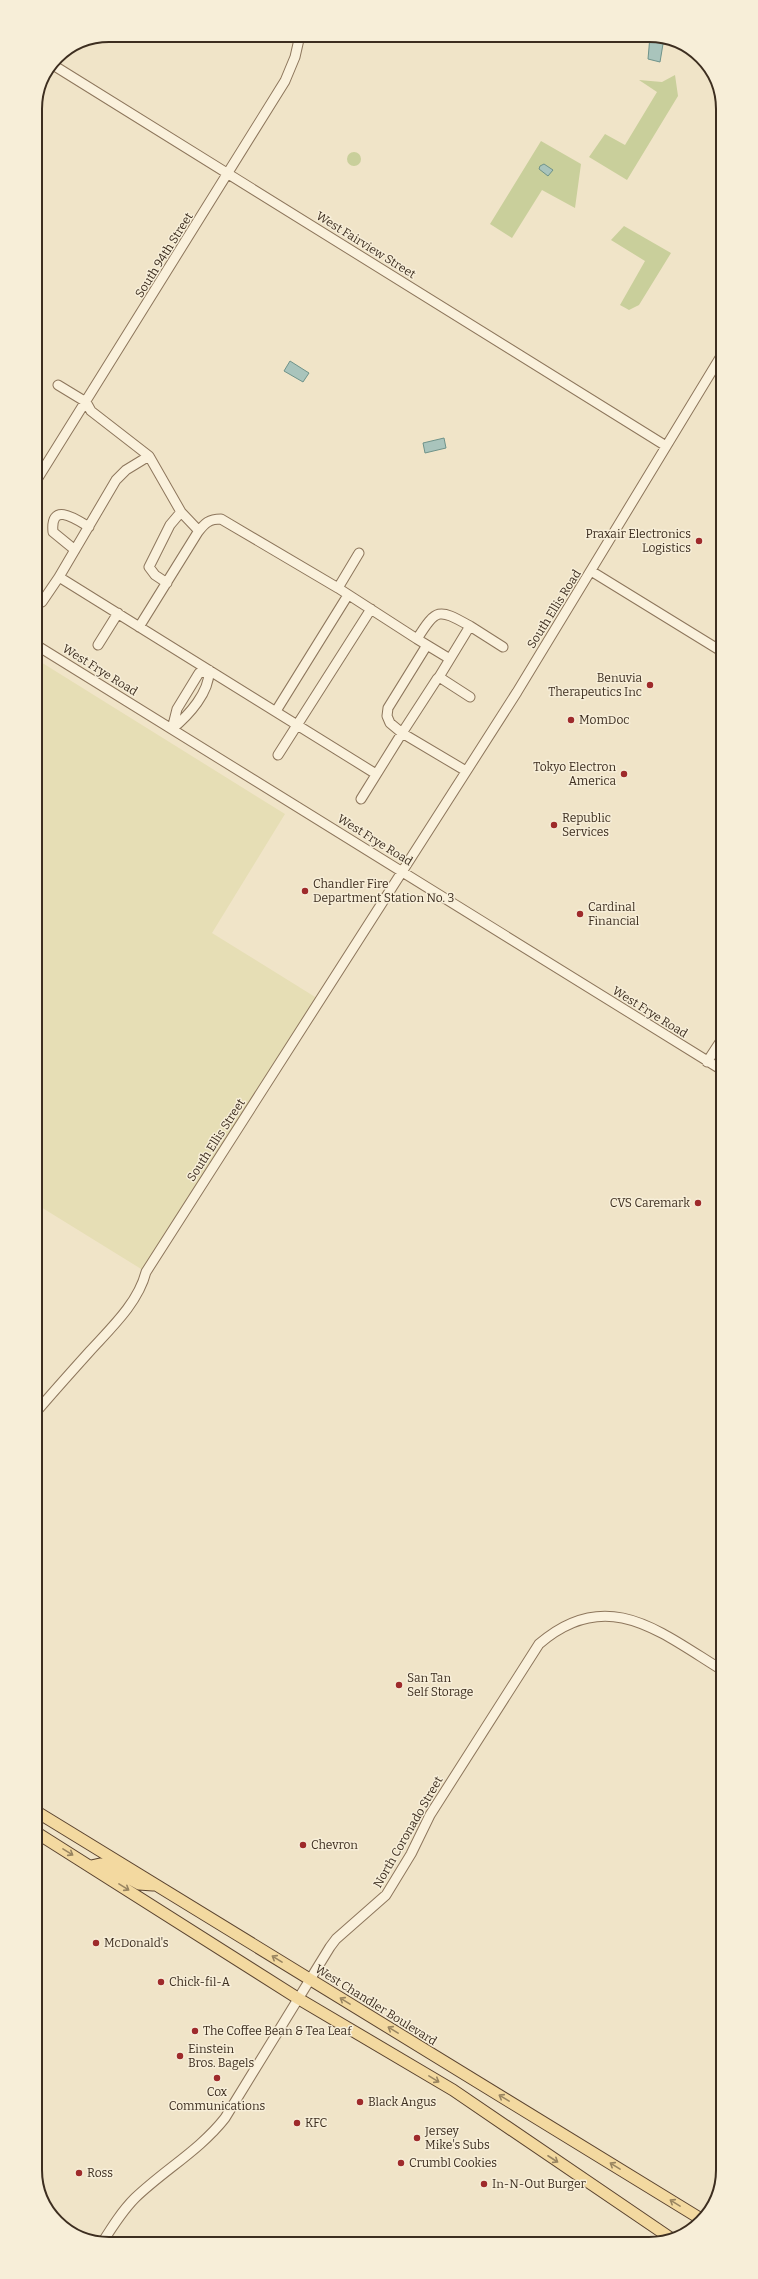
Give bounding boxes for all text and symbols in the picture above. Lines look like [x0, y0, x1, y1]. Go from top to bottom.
street label: South 94th Street [132, 209, 196, 300]
street label: West Fairview Street [314, 209, 419, 282]
place label: Praxair Electronics Logistics [586, 527, 691, 555]
marker: Praxair Electronics Logistics [694, 536, 704, 546]
street label: South Ellis Road [524, 567, 584, 651]
street label: West Frye Road [60, 641, 140, 699]
place label: Benuvia Therapeutics Inc [548, 671, 642, 699]
marker: Benuvia Therapeutics Inc [645, 680, 655, 690]
place label: MomDoc [579, 713, 629, 727]
marker: MomDoc [566, 715, 576, 725]
place label: Tokyo Electron America [533, 760, 616, 788]
marker: Tokyo Electron America [619, 769, 629, 779]
street label: West Frye Road [335, 811, 415, 869]
place label: Republic Services [562, 811, 611, 839]
marker: Republic Services [549, 820, 559, 830]
place label: Chandler Fire Department Station No. 3 [313, 877, 454, 905]
marker: Chandler Fire Department Station No. 3 [300, 886, 310, 896]
place label: Cardinal Financial [588, 900, 640, 928]
marker: Cardinal Financial [575, 909, 585, 919]
street label: West Frye Road [610, 983, 690, 1041]
street label: South Ellis Street [184, 1096, 248, 1184]
place label: CVS Caremark [610, 1196, 690, 1210]
marker: CVS Caremark [693, 1198, 703, 1208]
place label: San Tan Self Storage [407, 1671, 473, 1699]
marker: San Tan Self Storage [394, 1680, 404, 1690]
street label: North Coronado Street [370, 1773, 446, 1890]
place label: Chevron [311, 1838, 358, 1852]
marker: Chevron [298, 1840, 308, 1850]
one-way arrow [62, 1848, 73, 1856]
one-way arrow [118, 1883, 129, 1891]
place label: McDonald's [104, 1936, 169, 1950]
marker: McDonald's [91, 1938, 101, 1948]
one-way arrow [272, 1955, 283, 1963]
street label: West Chandler Boulevard [313, 1962, 439, 2048]
place label: Chick-fil-A [169, 1975, 231, 1989]
marker: Chick-fil-A [156, 1977, 166, 1987]
one-way arrow [340, 1997, 351, 2005]
place label: The Coffee Bean & Tea Leaf [203, 2024, 352, 2038]
marker: The Coffee Bean & Tea Leaf [190, 2026, 200, 2036]
one-way arrow [387, 2026, 399, 2034]
place label: Einstein Bros. Bagels [188, 2042, 254, 2070]
marker: Einstein Bros. Bagels [175, 2051, 185, 2061]
marker: Cox Communications [212, 2073, 222, 2083]
one-way arrow [428, 2075, 439, 2083]
place label: Cox Communications [169, 2085, 265, 2113]
one-way arrow [498, 2094, 510, 2102]
place label: Black Angus [368, 2095, 437, 2109]
marker: Black Angus [355, 2097, 365, 2107]
place label: KFC [305, 2116, 328, 2130]
marker: KFC [292, 2118, 302, 2128]
place label: Jersey Mike's Subs [424, 2124, 490, 2152]
marker: Jersey Mike's Subs [412, 2133, 422, 2143]
one-way arrow [547, 2155, 558, 2163]
place label: Crumbl Cookies [409, 2156, 497, 2170]
marker: Crumbl Cookies [396, 2158, 406, 2168]
one-way arrow [609, 2162, 621, 2170]
place label: Ross [87, 2166, 113, 2180]
marker: Ross [74, 2168, 84, 2178]
place label: In-N-Out Burger [492, 2177, 586, 2191]
marker: In-N-Out Burger [479, 2179, 489, 2189]
one-way arrow [670, 2199, 681, 2207]

